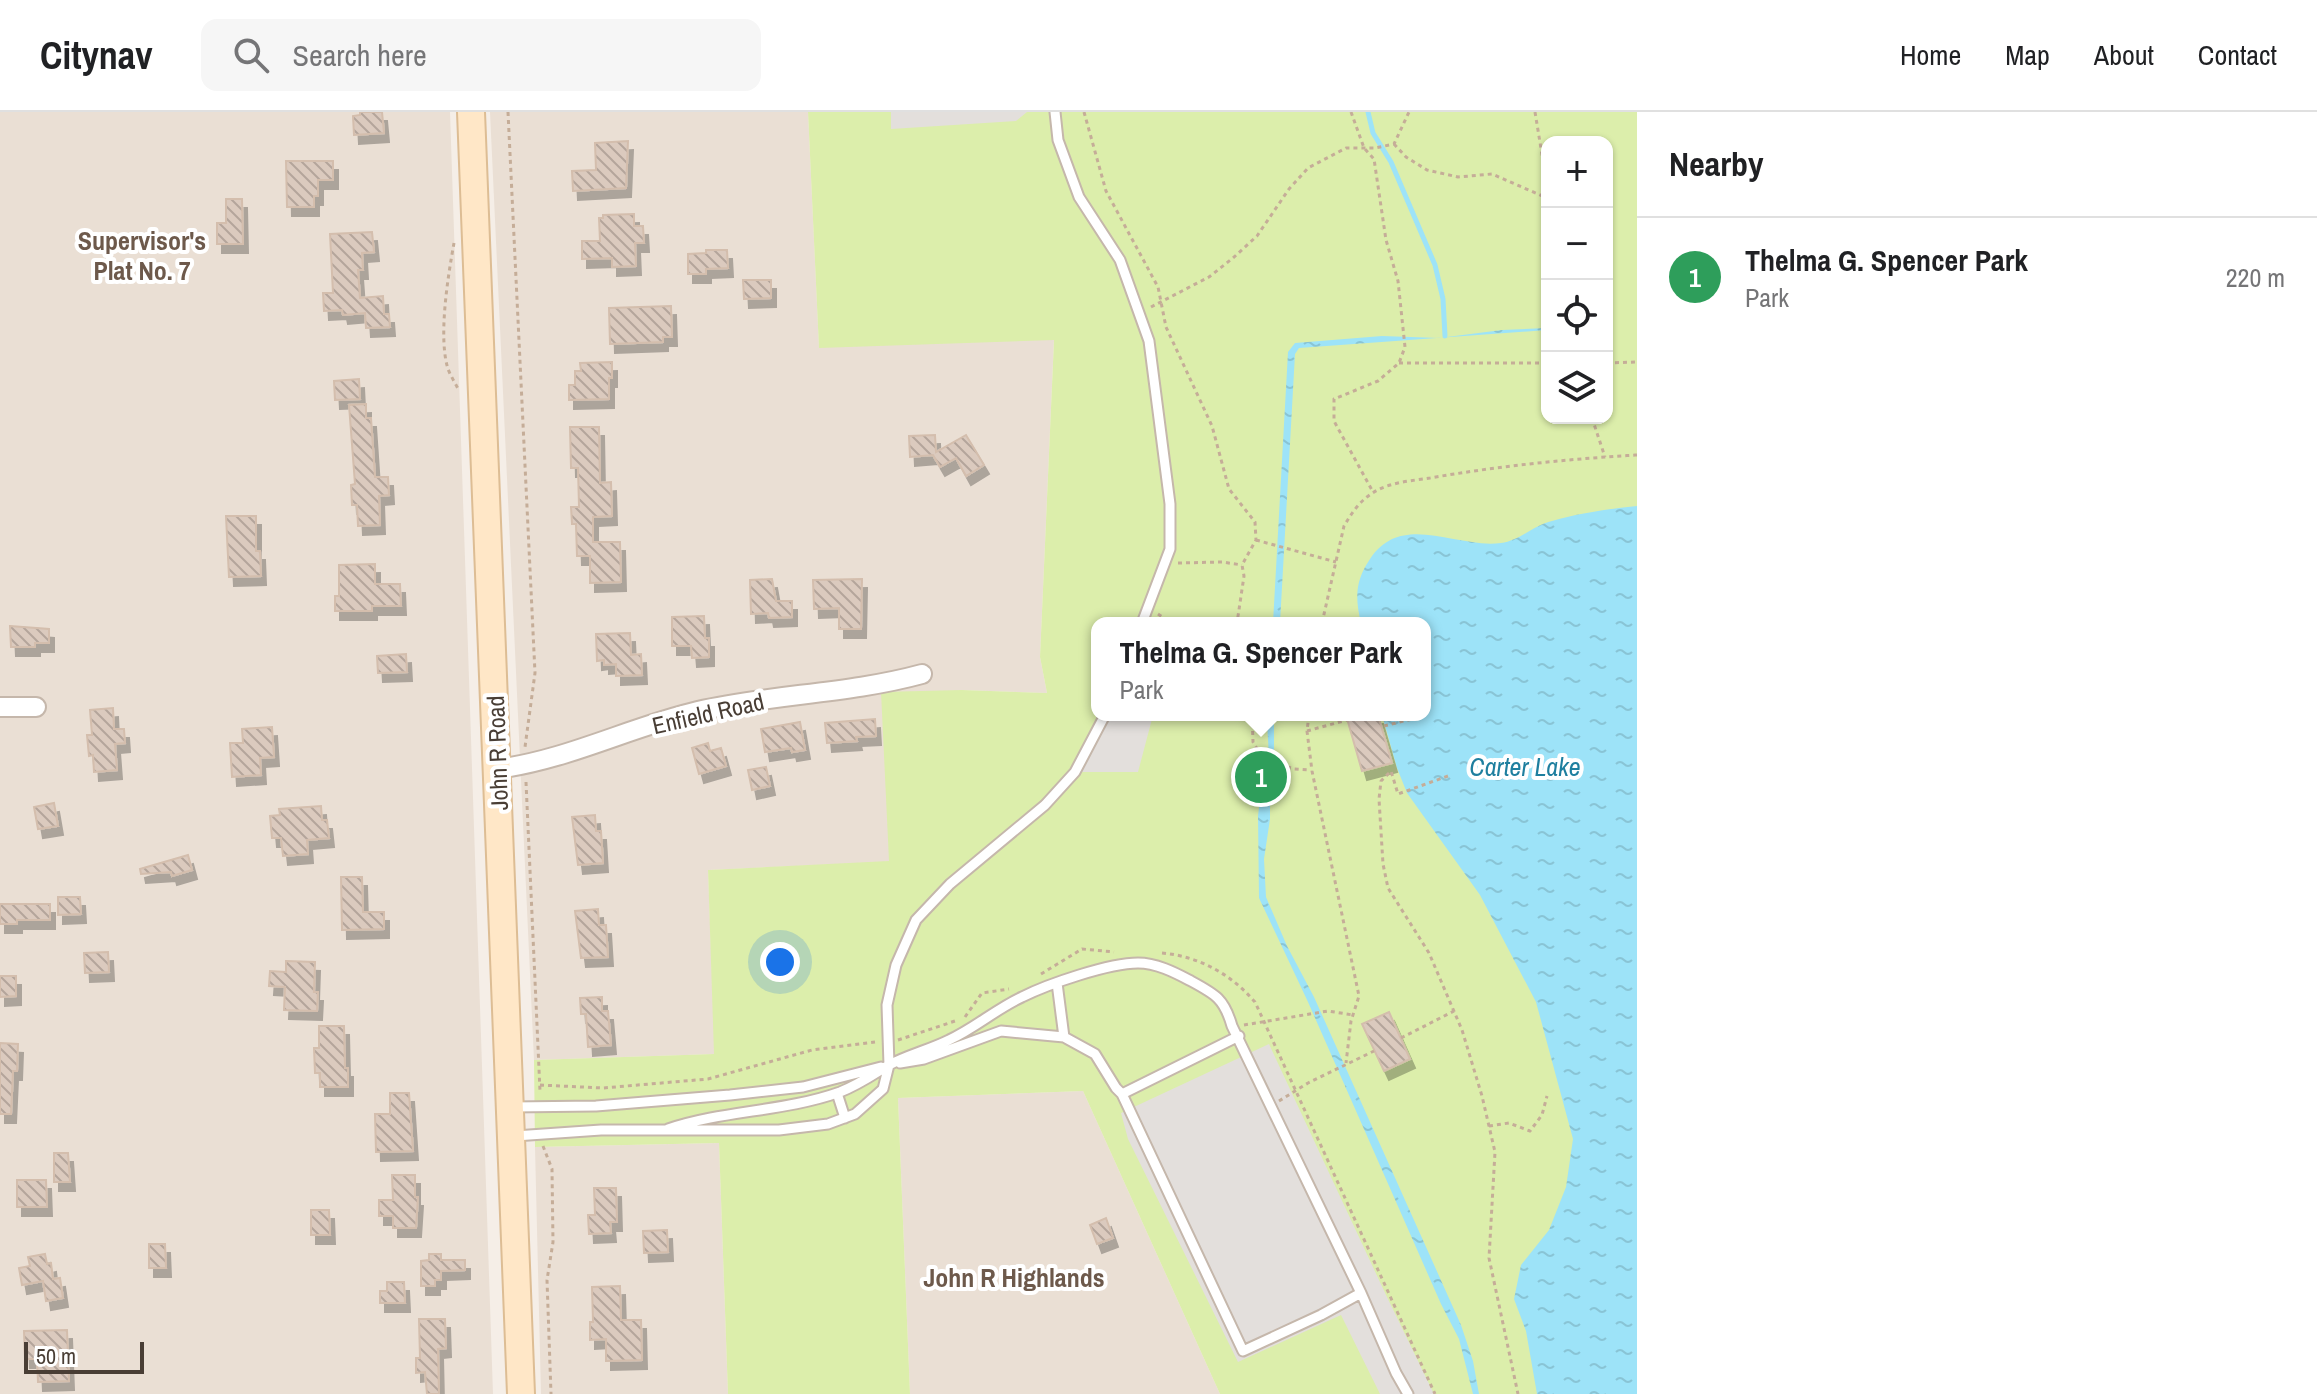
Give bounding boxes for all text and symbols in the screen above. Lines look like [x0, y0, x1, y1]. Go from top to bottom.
search box [201, 19, 761, 91]
text: Citynav [40, 30, 153, 81]
icon: search [229, 33, 273, 77]
text: Search here [293, 35, 427, 75]
text: Home [1900, 36, 1961, 74]
text: Map [2005, 36, 2050, 74]
text: About [2094, 36, 2154, 74]
text: Contact [2198, 36, 2277, 74]
map controls [1541, 136, 1613, 424]
button: + [1541, 136, 1613, 208]
text: Nearby [1669, 141, 1764, 187]
button: − [1541, 208, 1613, 280]
district label: Supervisor's Plat No. 7 [78, 223, 206, 288]
text: Thelma G. Spencer Park [1745, 240, 2028, 280]
text: 1 [1689, 260, 1701, 295]
text: 220 m [2226, 260, 2285, 295]
button: locate [1541, 280, 1613, 352]
text: Park [1745, 280, 1789, 315]
button: layers [1541, 352, 1613, 424]
popup [1091, 617, 1431, 721]
text: Thelma G. Spencer Park [1119, 632, 1403, 672]
text: Park [1119, 672, 1163, 707]
street label: Enfield Road [649, 685, 767, 741]
street label: John R Road [479, 695, 515, 811]
pin: 1 [1235, 747, 1287, 807]
water label: Carter Lake [1469, 749, 1581, 784]
your location [760, 942, 800, 982]
district label: John R Highlands [923, 1260, 1105, 1295]
scale bar [24, 1338, 144, 1374]
text: 50 m [36, 1341, 76, 1371]

